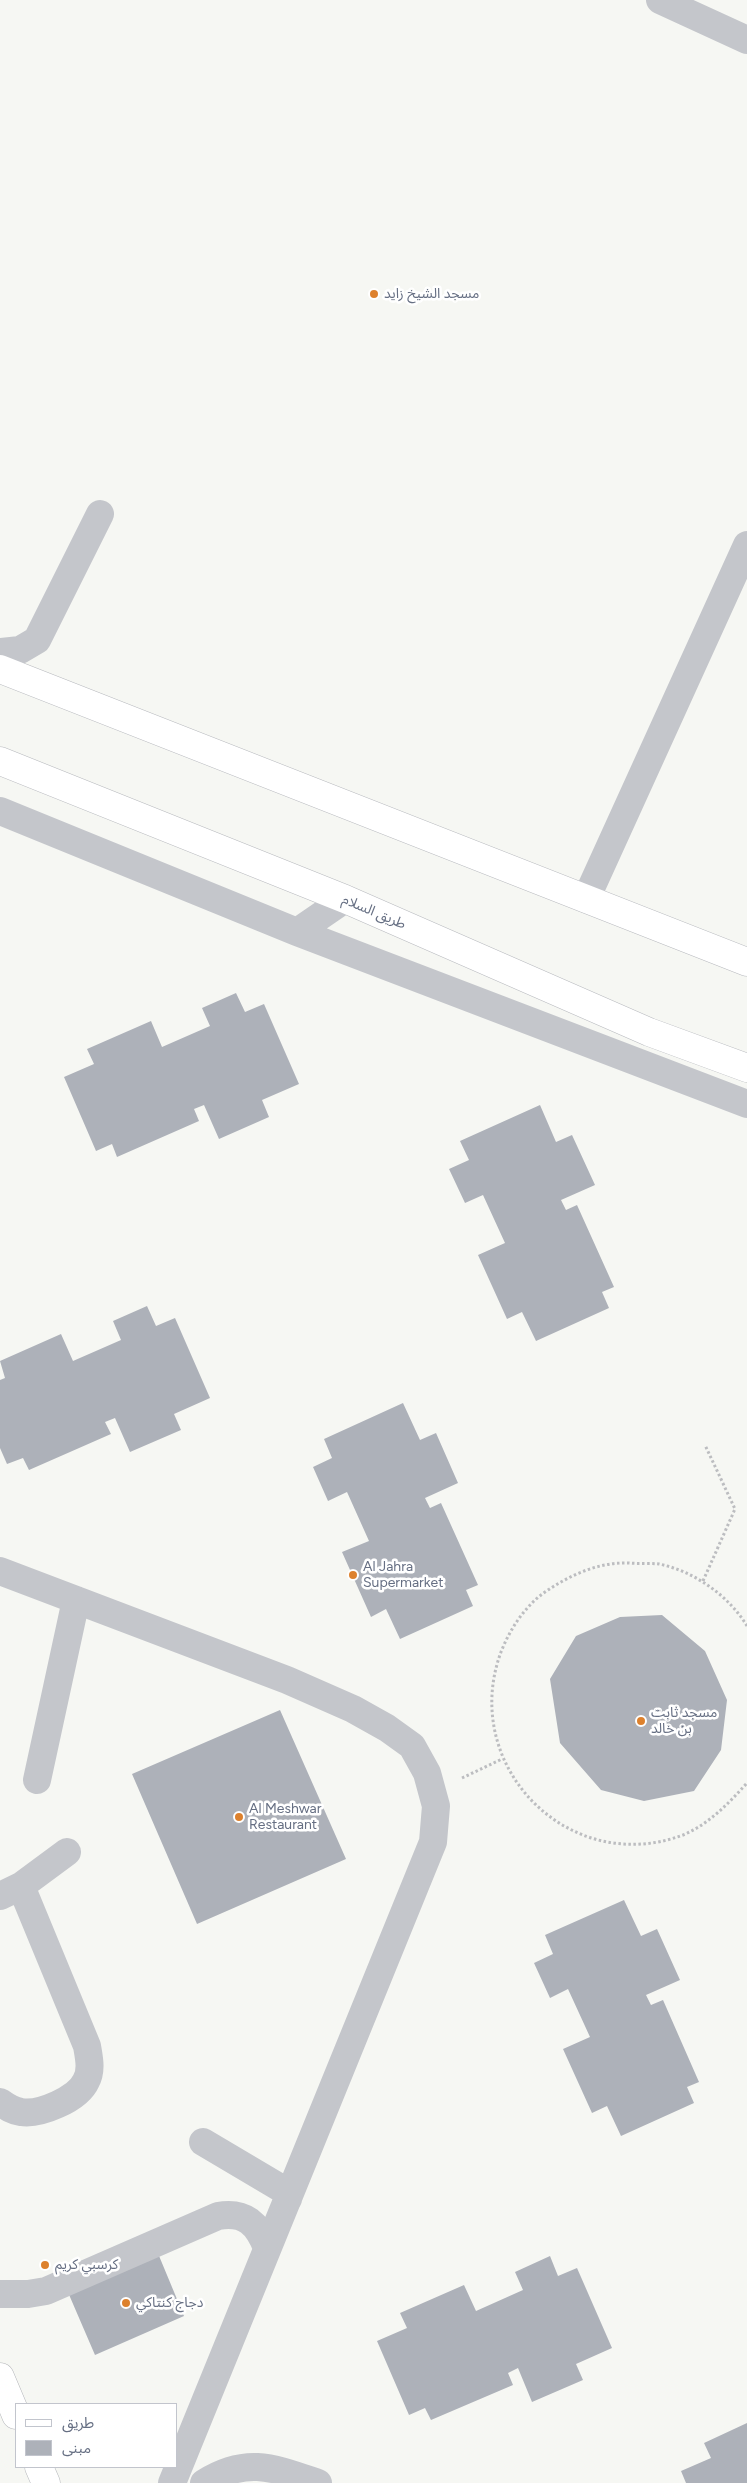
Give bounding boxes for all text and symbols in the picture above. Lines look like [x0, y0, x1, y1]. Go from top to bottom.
place label: مسجد الشيخ زايد [384, 286, 479, 302]
marker: مسجد الشيخ زايد [368, 288, 380, 300]
street label: طريق السلام [340, 891, 408, 933]
place label: Al Jahra Supermarket [363, 1559, 443, 1591]
marker: Al Jahra Supermarket [347, 1569, 359, 1581]
place label: مسجد ثابت بن خالد [651, 1705, 717, 1738]
marker: مسجد ثابت بن خالد [635, 1715, 647, 1727]
place label: Al Meshwar Restaurant [249, 1801, 321, 1834]
marker: Al Meshwar Restaurant [233, 1811, 245, 1823]
place label: كرسبي كريم [55, 2257, 118, 2273]
marker: كرسبي كريم [39, 2259, 51, 2271]
place label: دجاج كنتاكي [136, 2295, 203, 2311]
marker: دجاج كنتاكي [120, 2297, 132, 2309]
legend [15, 2403, 178, 2468]
text: طريق [62, 2414, 94, 2432]
text: مبنى [62, 2439, 91, 2457]

